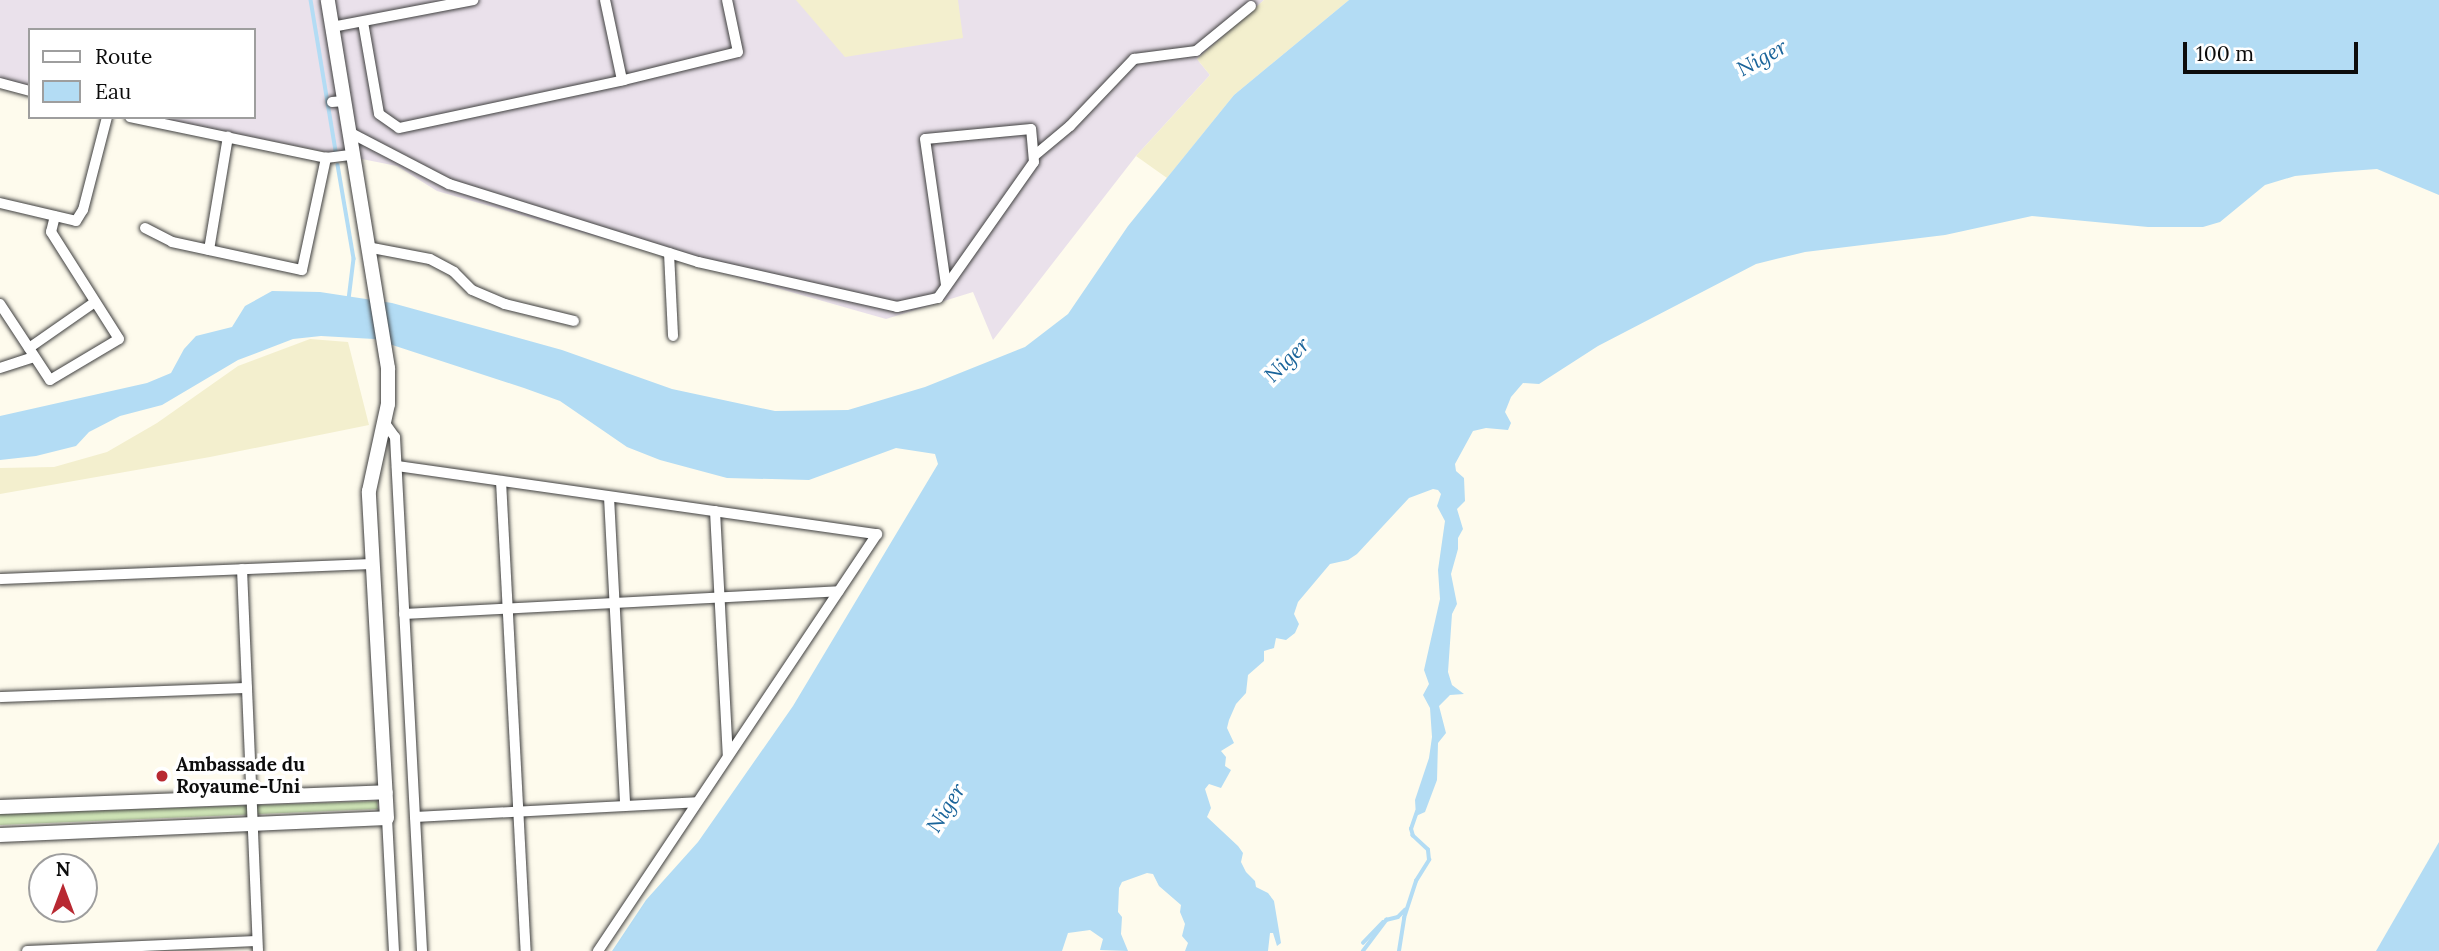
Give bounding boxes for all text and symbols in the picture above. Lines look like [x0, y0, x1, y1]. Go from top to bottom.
legend [28, 28, 256, 119]
scale bar [2187, 28, 2362, 72]
water label: Niger [1733, 34, 1791, 82]
text: 100 m [2196, 40, 2254, 67]
text: Route [95, 43, 152, 70]
text: Eau [95, 78, 131, 105]
water label: Niger [1259, 332, 1315, 388]
place label: Ambassade du Royaume-Uni [176, 754, 305, 798]
marker: Ambassade du Royaume-Uni [154, 768, 170, 784]
water label: Niger [921, 779, 971, 837]
north arrow [28, 853, 98, 923]
text: N [56, 857, 70, 881]

